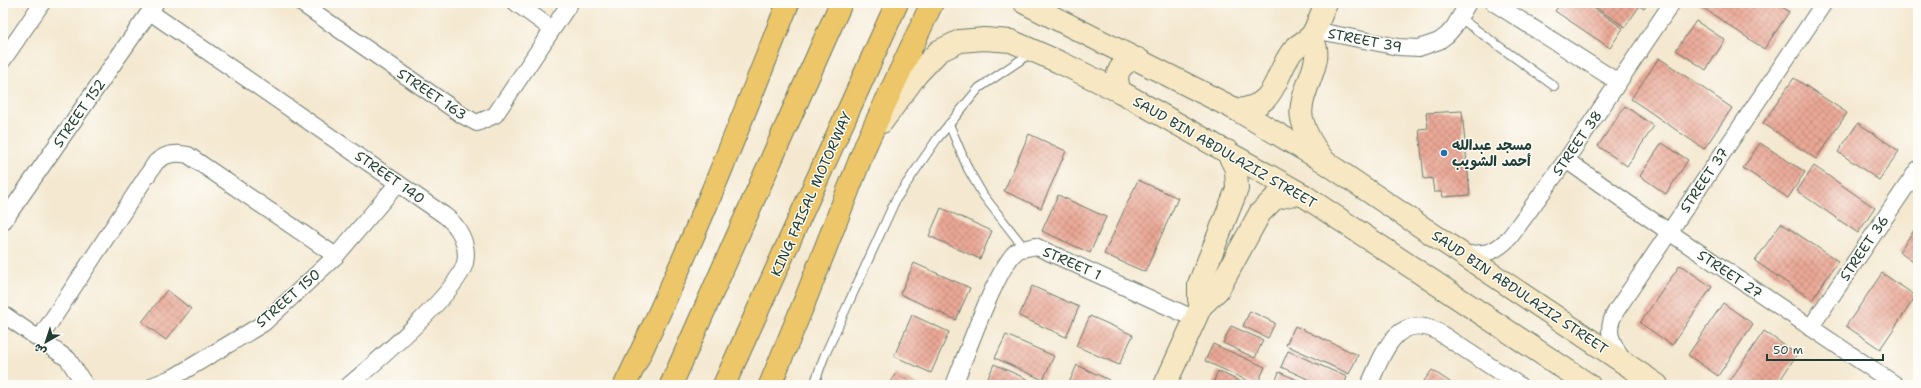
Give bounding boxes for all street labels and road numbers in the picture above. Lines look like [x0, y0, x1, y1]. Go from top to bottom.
street label: STREET 39 [1327, 24, 1403, 56]
street label: STREET 163 [394, 64, 470, 124]
street label: STREET 152 [49, 75, 109, 151]
street label: SAUD BIN ABDULAZIZ STREET [1130, 92, 1320, 212]
street label: STREET 38 [1548, 107, 1606, 179]
street label: KING FAISAL MOTORWAY [766, 108, 856, 279]
street label: STREET 37 [1676, 144, 1732, 216]
street label: STREET 140 [352, 146, 428, 208]
street label: STREET 36 [1835, 212, 1893, 284]
street label: SAUD BIN ABDULAZIZ STREET [1428, 226, 1612, 358]
street label: STREET 1 [1040, 242, 1104, 284]
street label: STREET 27 [1694, 246, 1766, 302]
street label: STREET 150 [252, 265, 324, 331]

